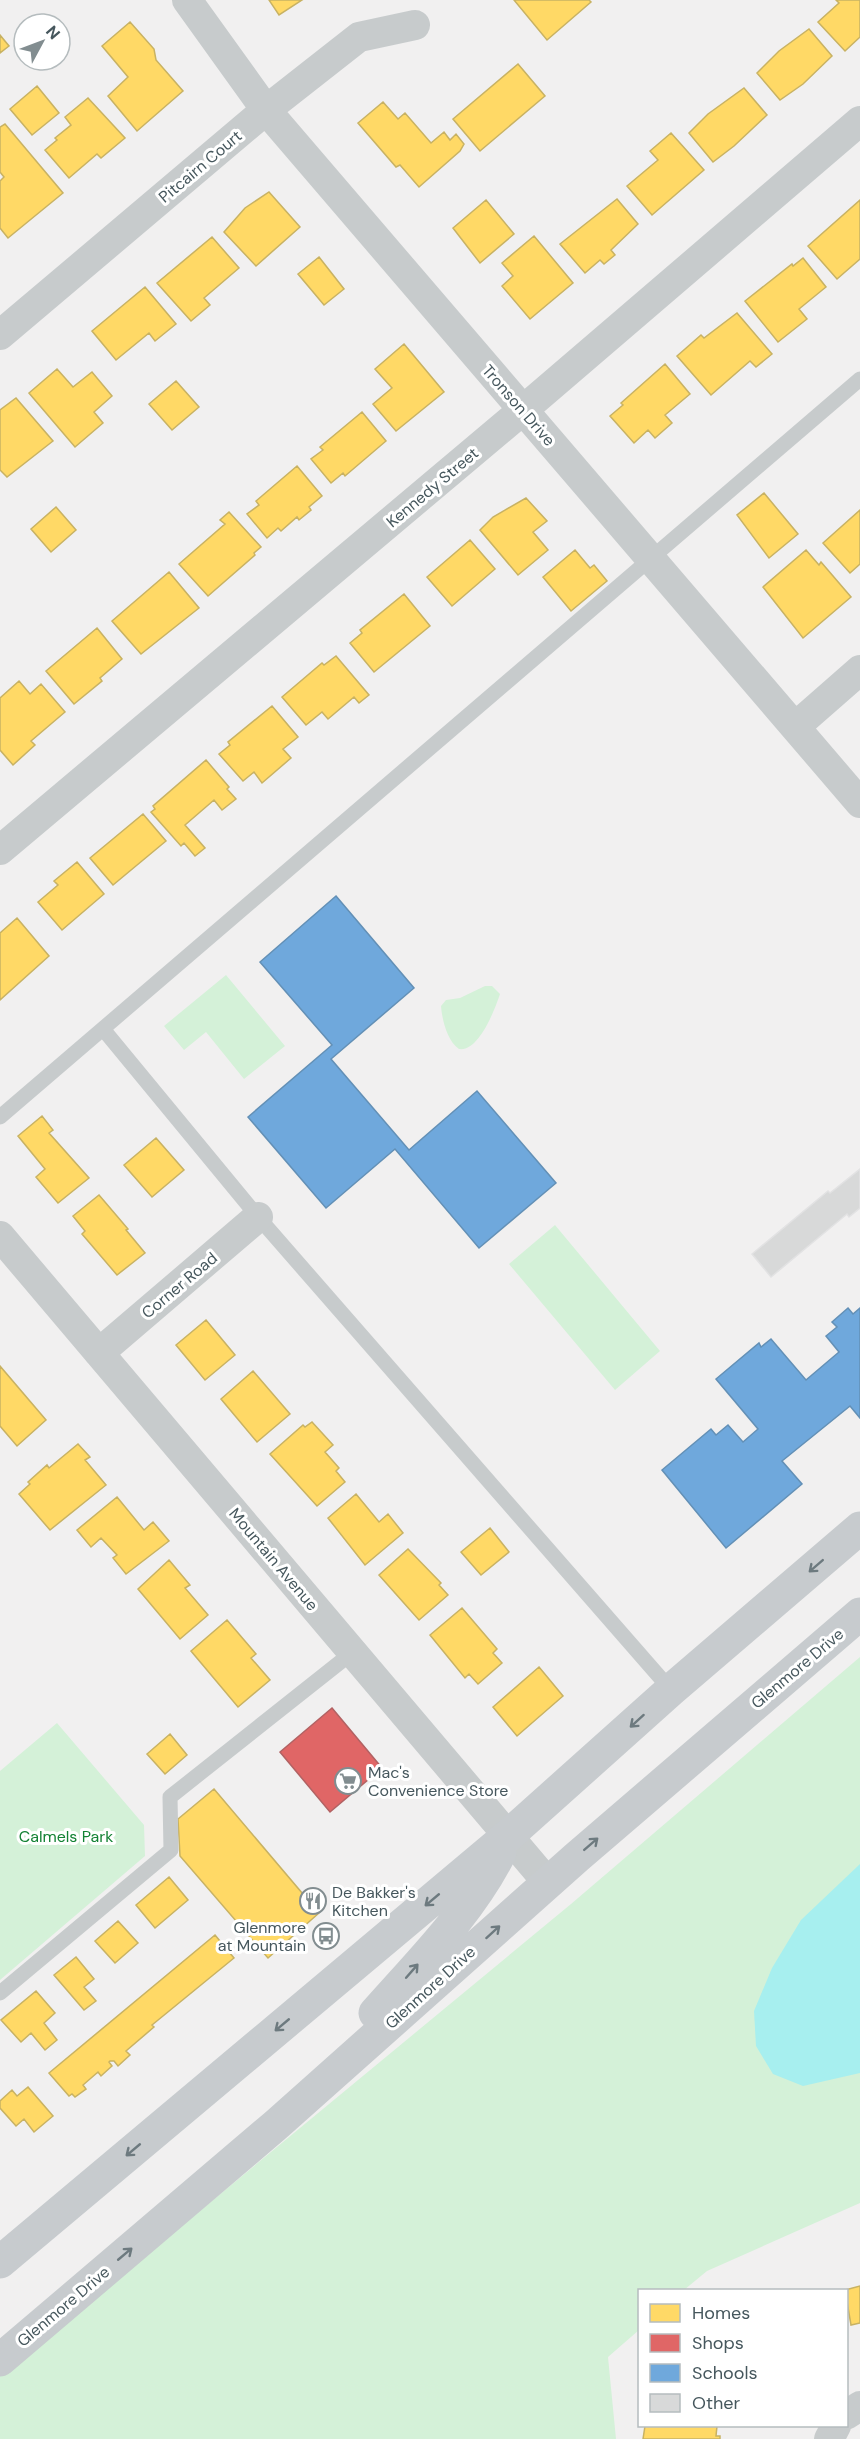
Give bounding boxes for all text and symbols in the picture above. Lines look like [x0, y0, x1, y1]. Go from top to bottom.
north arrow [12, 12, 72, 72]
text: N [41, 21, 65, 44]
street label: Pitcairn Court [154, 125, 246, 207]
street label: Tronson Drive [478, 360, 560, 450]
street label: Kennedy Street [382, 443, 483, 532]
street label: Corner Road [137, 1248, 222, 1323]
street label: Mountain Avenue [224, 1504, 323, 1615]
one-way arrow [809, 1559, 824, 1573]
street label: Glenmore Drive [747, 1624, 848, 1713]
one-way arrow [630, 1714, 645, 1728]
place label: Mac's Convenience Store [368, 1762, 508, 1801]
supermarket icon: Mac's Convenience Store [333, 1766, 363, 1796]
park label: Calmels Park [19, 1826, 113, 1847]
one-way arrow [583, 1837, 598, 1851]
place label: De Bakker's Kitchen [332, 1882, 416, 1921]
restaurant icon: De Bakker's Kitchen [298, 1886, 328, 1916]
one-way arrow [425, 1893, 440, 1907]
place label: Glenmore at Mountain [218, 1917, 306, 1956]
bus stop icon: Glenmore at Mountain [311, 1921, 341, 1951]
one-way arrow [485, 1925, 500, 1939]
street label: Glenmore Drive [381, 1941, 480, 2034]
one-way arrow [405, 1964, 419, 1979]
one-way arrow [275, 2018, 290, 2032]
one-way arrow [125, 2144, 141, 2157]
one-way arrow [117, 2247, 132, 2261]
street label: Glenmore Drive [13, 2262, 114, 2351]
legend [638, 2289, 848, 2427]
text: Homes [692, 2301, 750, 2325]
text: Shops [692, 2331, 744, 2355]
text: Schools [692, 2361, 757, 2385]
text: Other [692, 2391, 741, 2415]

